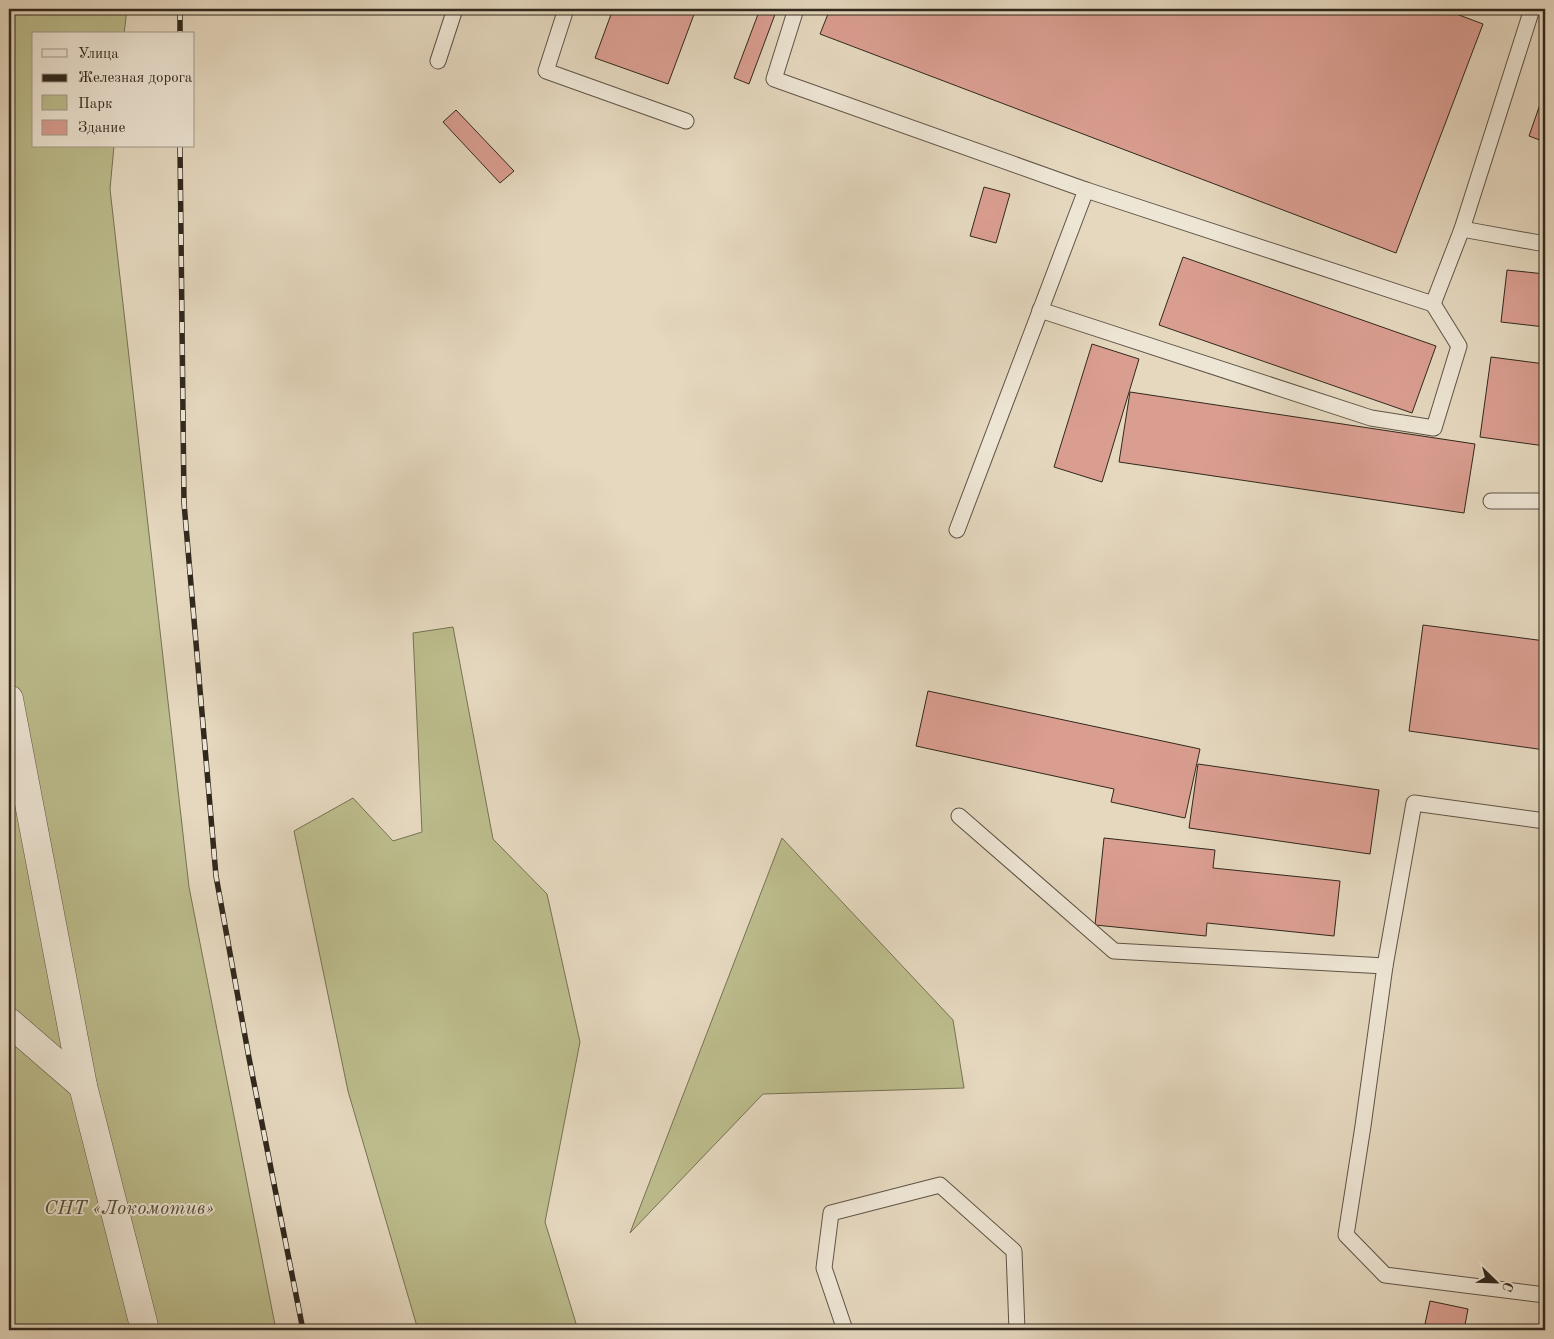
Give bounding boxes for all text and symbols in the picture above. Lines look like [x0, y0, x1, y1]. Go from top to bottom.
legend [32, 32, 195, 148]
text: Улица [78, 47, 119, 62]
text: Железная дорога [78, 71, 193, 86]
text: Парк [78, 97, 113, 112]
text: Здание [78, 121, 125, 136]
park label: СНТ «Локомотив» [44, 1199, 214, 1219]
north arrow [1472, 1256, 1522, 1306]
text: С [1499, 1280, 1515, 1294]

